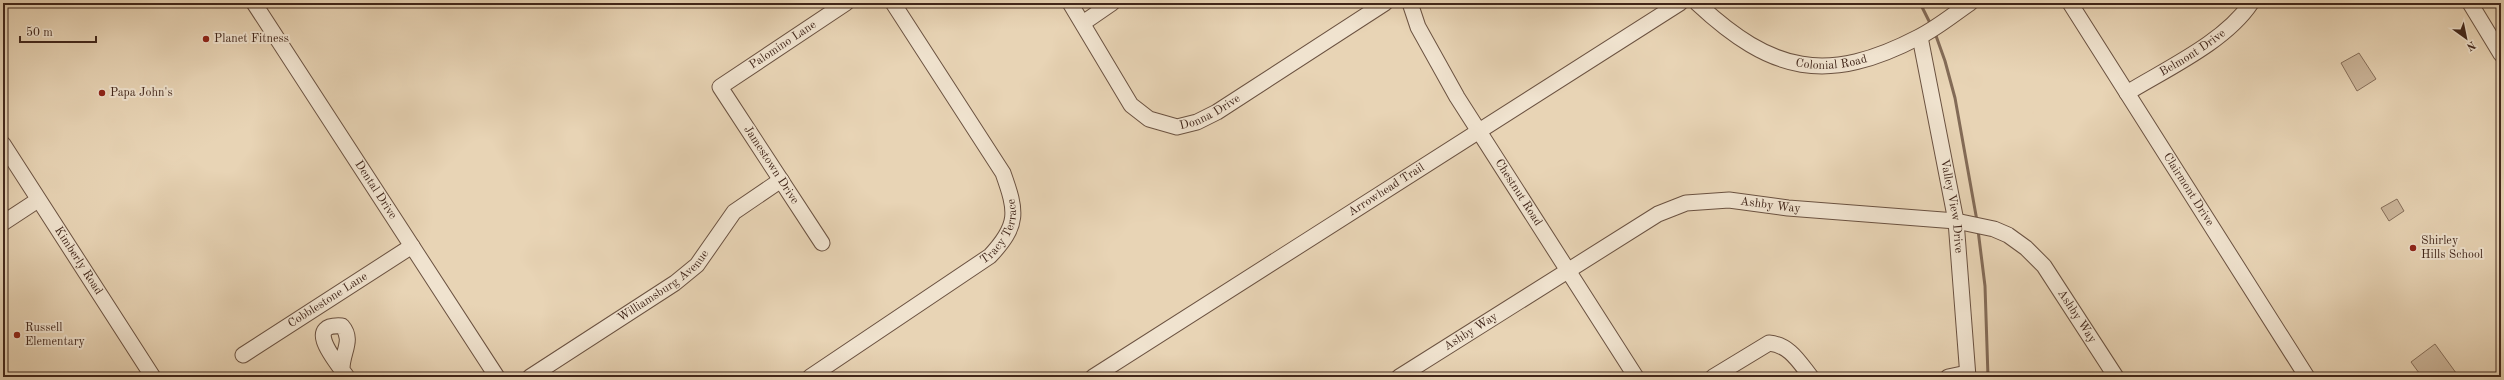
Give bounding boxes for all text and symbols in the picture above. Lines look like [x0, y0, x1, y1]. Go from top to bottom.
scale bar [20, 18, 96, 44]
street label: Palomino Lane [747, 18, 819, 72]
north arrow [2446, 18, 2486, 58]
text: 50 m [26, 26, 53, 39]
street label: Belmont Drive [2158, 27, 2228, 79]
place label: Planet Fitness [214, 33, 289, 45]
marker: Planet Fitness [201, 34, 211, 44]
text: N [2464, 38, 2477, 52]
street label: Colonial Road [1795, 53, 1869, 72]
place label: Papa John's [110, 87, 173, 99]
marker: Papa John's [97, 88, 107, 98]
street label: Donna Drive [1178, 92, 1243, 132]
street label: Jamestown Drive [741, 124, 801, 207]
street label: Clairmont Drive [2161, 151, 2216, 229]
street label: Chestnut Road [1492, 157, 1544, 228]
street label: Valley View Drive [1938, 158, 1964, 254]
street label: Dental Drive [352, 159, 399, 222]
street label: Arrowhead Trail [1346, 161, 1427, 219]
street label: Ashby Way [1739, 196, 1802, 215]
street label: Tracy Terrace [978, 197, 1019, 267]
street label: Kimberly Road [52, 225, 104, 297]
place label: Shirley Hills School [2421, 235, 2483, 261]
marker: Shirley Hills School [2408, 243, 2418, 253]
street label: Williamsburg Avenue [616, 248, 712, 324]
street label: Cobblestone Lane [286, 270, 370, 330]
street label: Ashby Way [2055, 288, 2099, 346]
street label: Ashby Way [1442, 310, 1500, 353]
place label: Russell Elementary [25, 322, 86, 348]
marker: Russell Elementary [12, 330, 22, 340]

